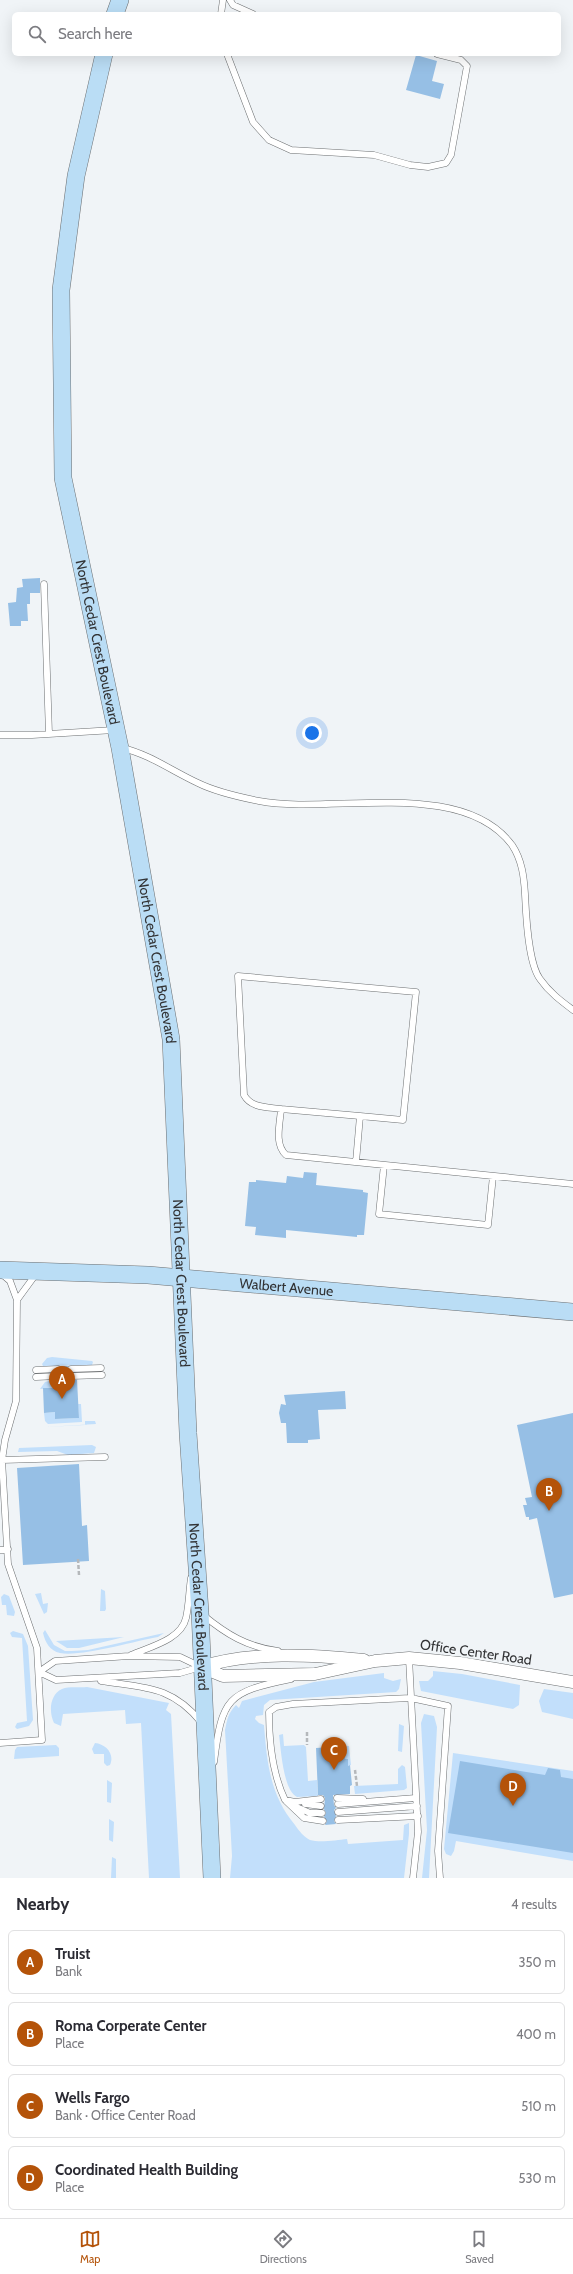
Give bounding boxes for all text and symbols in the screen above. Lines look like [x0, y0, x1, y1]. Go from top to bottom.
search box [12, 12, 561, 56]
icon: search [26, 23, 48, 45]
text: Search here [58, 25, 133, 43]
street label: North Cedar Crest Boulevard [72, 558, 124, 726]
your location [302, 723, 322, 743]
street label: North Cedar Crest Boulevard [134, 876, 180, 1044]
street label: North Cedar Crest Boulevard [169, 1199, 194, 1368]
street label: Walbert Avenue [239, 1274, 334, 1300]
pin: A [49, 1366, 75, 1399]
pin: B [536, 1478, 562, 1511]
street label: North Cedar Crest Boulevard [185, 1522, 213, 1691]
street label: Office Center Road [419, 1635, 533, 1669]
pin: C [321, 1737, 347, 1770]
pin: D [500, 1773, 526, 1806]
text: Nearby [16, 1894, 69, 1914]
text: 4 results [511, 1896, 557, 1912]
text: Truist [55, 1945, 90, 1963]
text: A [26, 1954, 34, 1970]
text: 350 m [519, 1954, 556, 1970]
text: Bank [55, 1963, 82, 1979]
text: Roma Corperate Center [55, 2017, 207, 2035]
text: B [26, 2026, 34, 2042]
text: 400 m [516, 2026, 556, 2042]
text: Place [55, 2035, 84, 2051]
text: Wells Fargo [55, 2089, 130, 2107]
text: C [26, 2098, 34, 2114]
text: 510 m [521, 2098, 556, 2114]
text: Bank · Office Center Road [55, 2107, 196, 2123]
text: Coordinated Health Building [55, 2161, 238, 2179]
text: D [25, 2170, 35, 2186]
text: 530 m [519, 2170, 556, 2186]
text: Place [55, 2179, 84, 2195]
tab: Map [79, 2228, 101, 2266]
tab: Directions [260, 2228, 307, 2266]
tab: Saved [465, 2228, 494, 2266]

